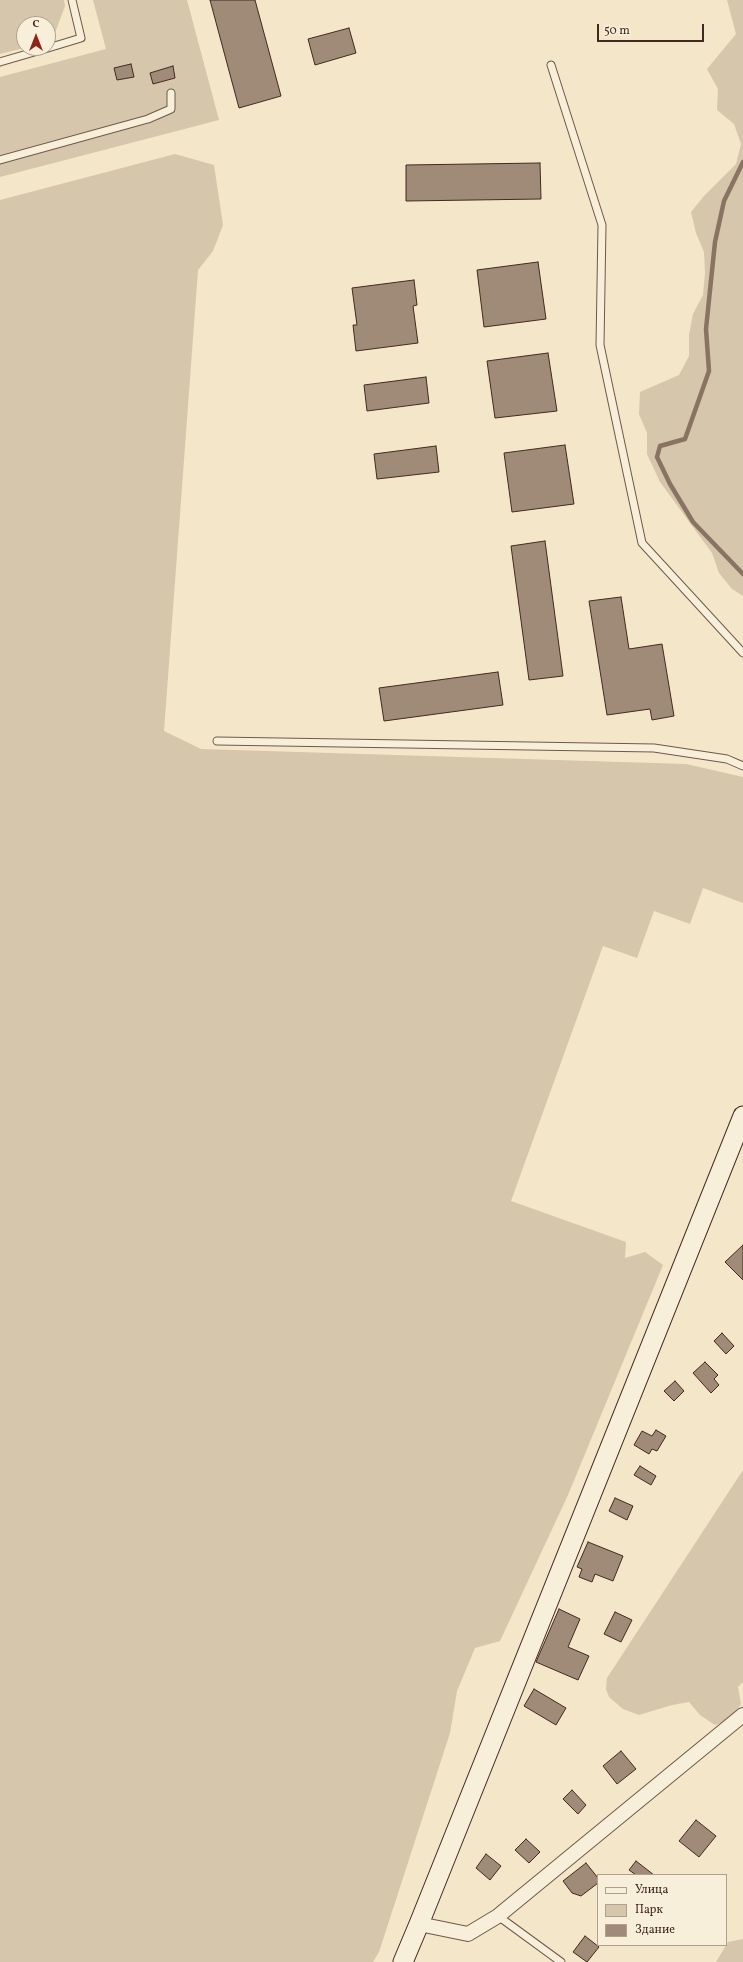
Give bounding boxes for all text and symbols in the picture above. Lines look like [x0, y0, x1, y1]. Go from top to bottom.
north arrow [16, 16, 56, 56]
scale bar [599, 16, 706, 42]
text: С [32, 17, 40, 32]
text: 50 m [604, 23, 630, 39]
legend [597, 1874, 727, 1946]
text: Улица [635, 1882, 668, 1898]
text: Парк [635, 1902, 663, 1918]
text: Здание [635, 1922, 675, 1938]

